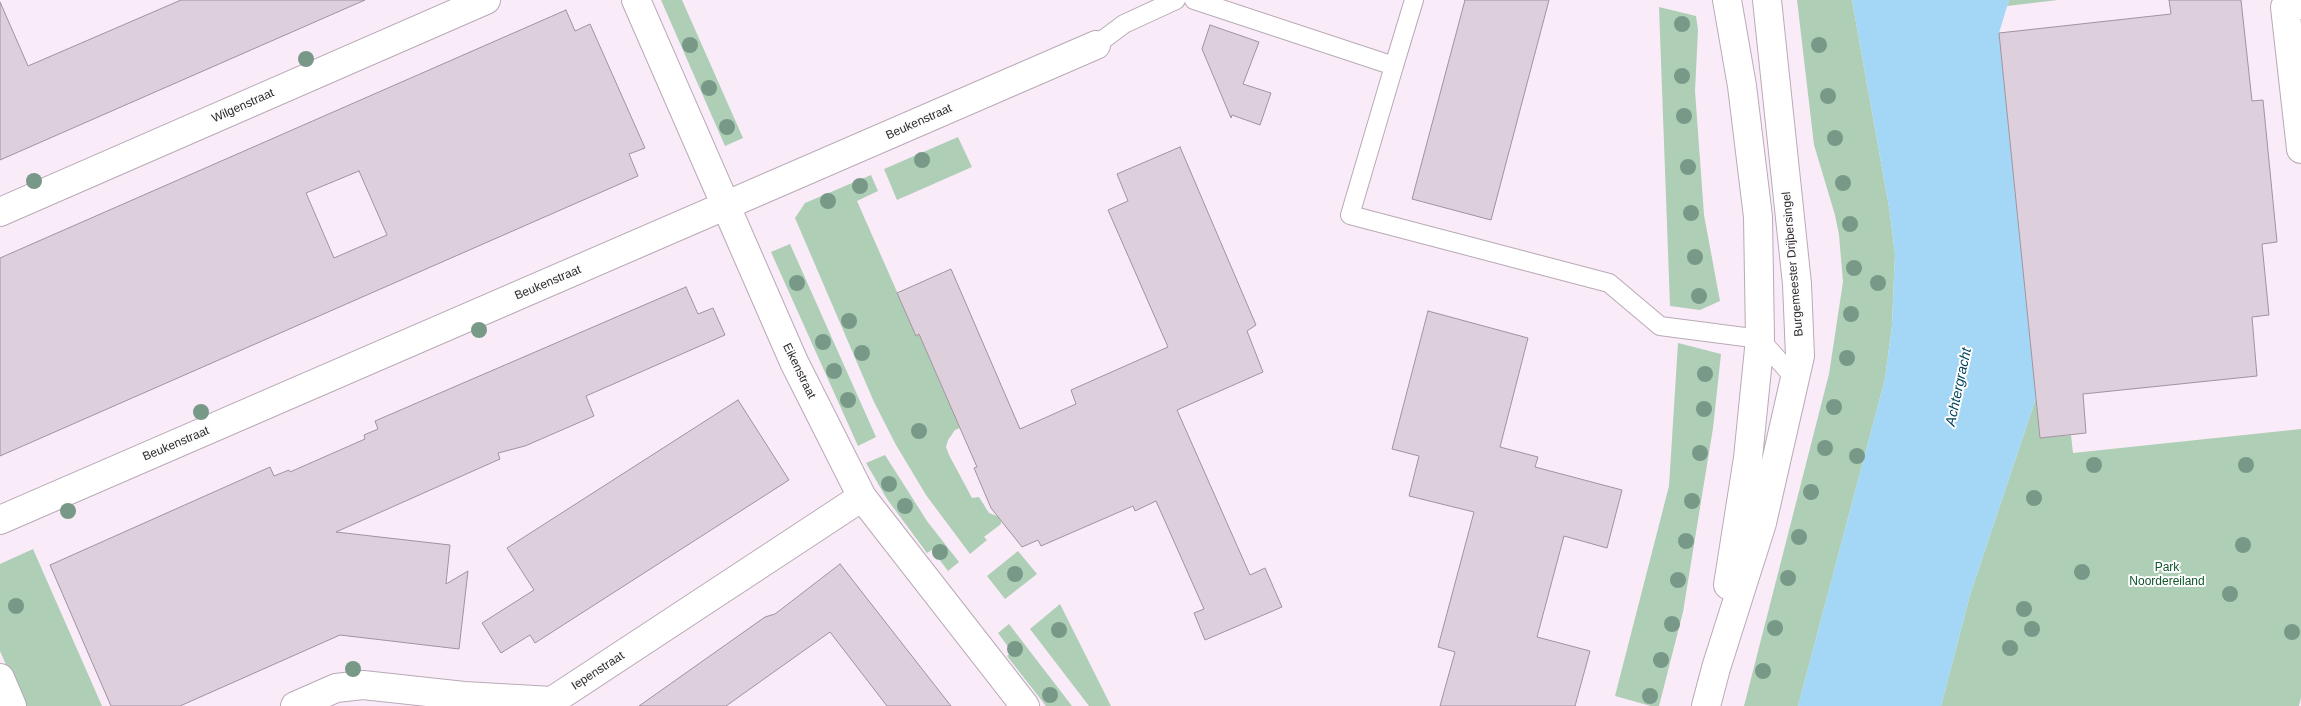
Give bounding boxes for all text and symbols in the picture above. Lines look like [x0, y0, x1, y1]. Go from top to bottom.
street label: Wilgenstraat [210, 86, 276, 126]
street label: Beukenstraat [884, 101, 954, 143]
street label: Burgemeester Drijbersingel [1779, 191, 1807, 337]
street label: Beukenstraat [513, 263, 583, 303]
street label: Eikenstraat [779, 341, 819, 401]
water label: Achtergracht [1943, 346, 1975, 428]
street label: Beukenstraat [141, 424, 211, 464]
park label: Park Noordereiland [2129, 561, 2205, 589]
street label: Iepenstraat [569, 649, 627, 693]

